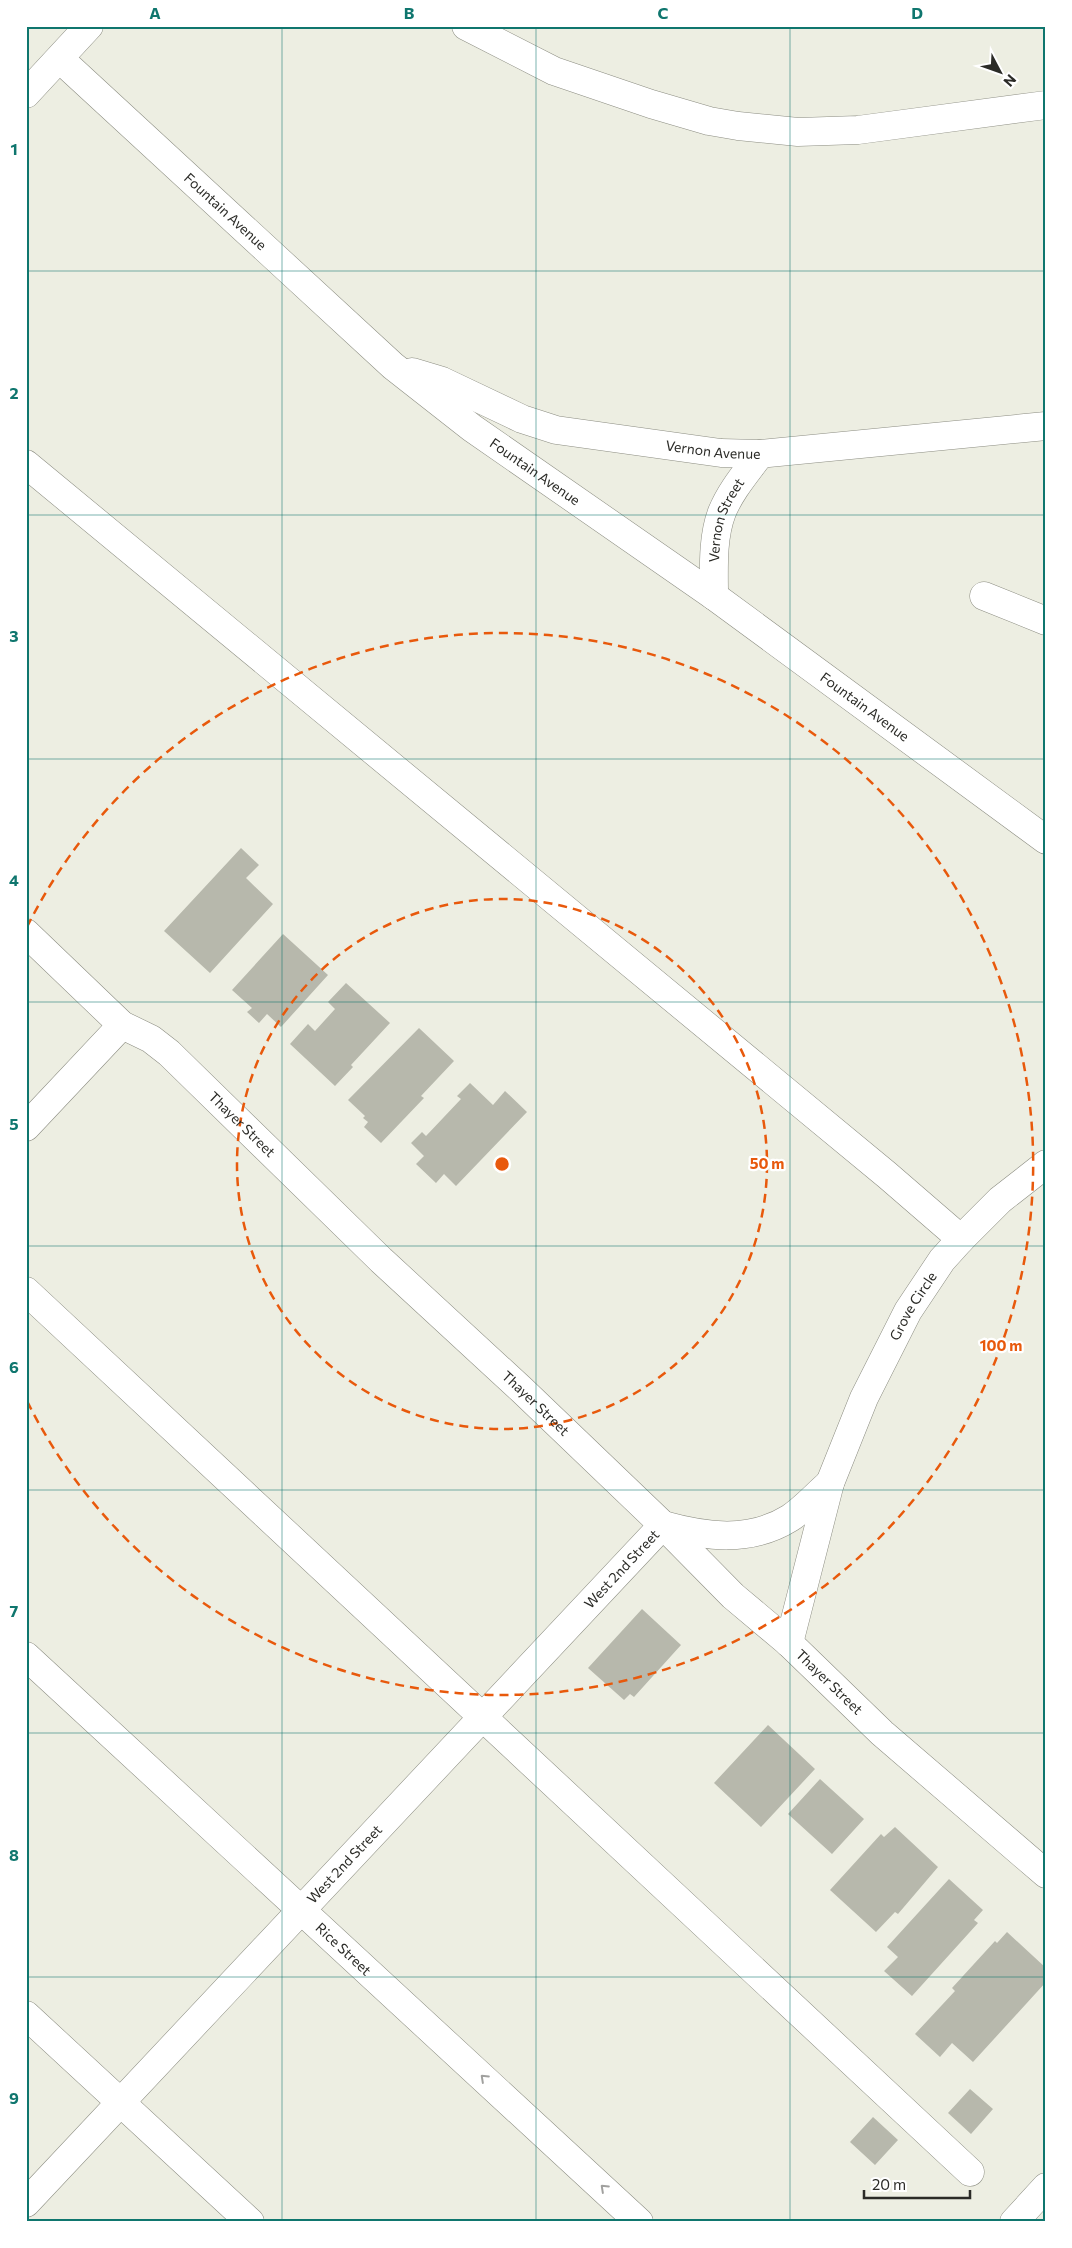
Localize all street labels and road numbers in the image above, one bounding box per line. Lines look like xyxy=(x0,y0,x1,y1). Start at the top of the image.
street label: Fountain Avenue xyxy=(181,169,271,253)
street label: Fountain Avenue xyxy=(487,434,584,509)
street label: Vernon Avenue xyxy=(664,436,761,462)
street label: Vernon Street xyxy=(705,474,747,562)
street label: Fountain Avenue xyxy=(817,668,913,745)
street label: Thayer Street xyxy=(205,1088,279,1160)
street label: Grove Circle xyxy=(886,1268,940,1343)
street label: Thayer Street xyxy=(499,1367,573,1439)
street label: West 2nd Street xyxy=(580,1526,663,1611)
street label: Thayer Street xyxy=(793,1645,867,1718)
street label: West 2nd Street xyxy=(303,1821,385,1907)
street label: Rice Street xyxy=(312,1919,375,1979)

